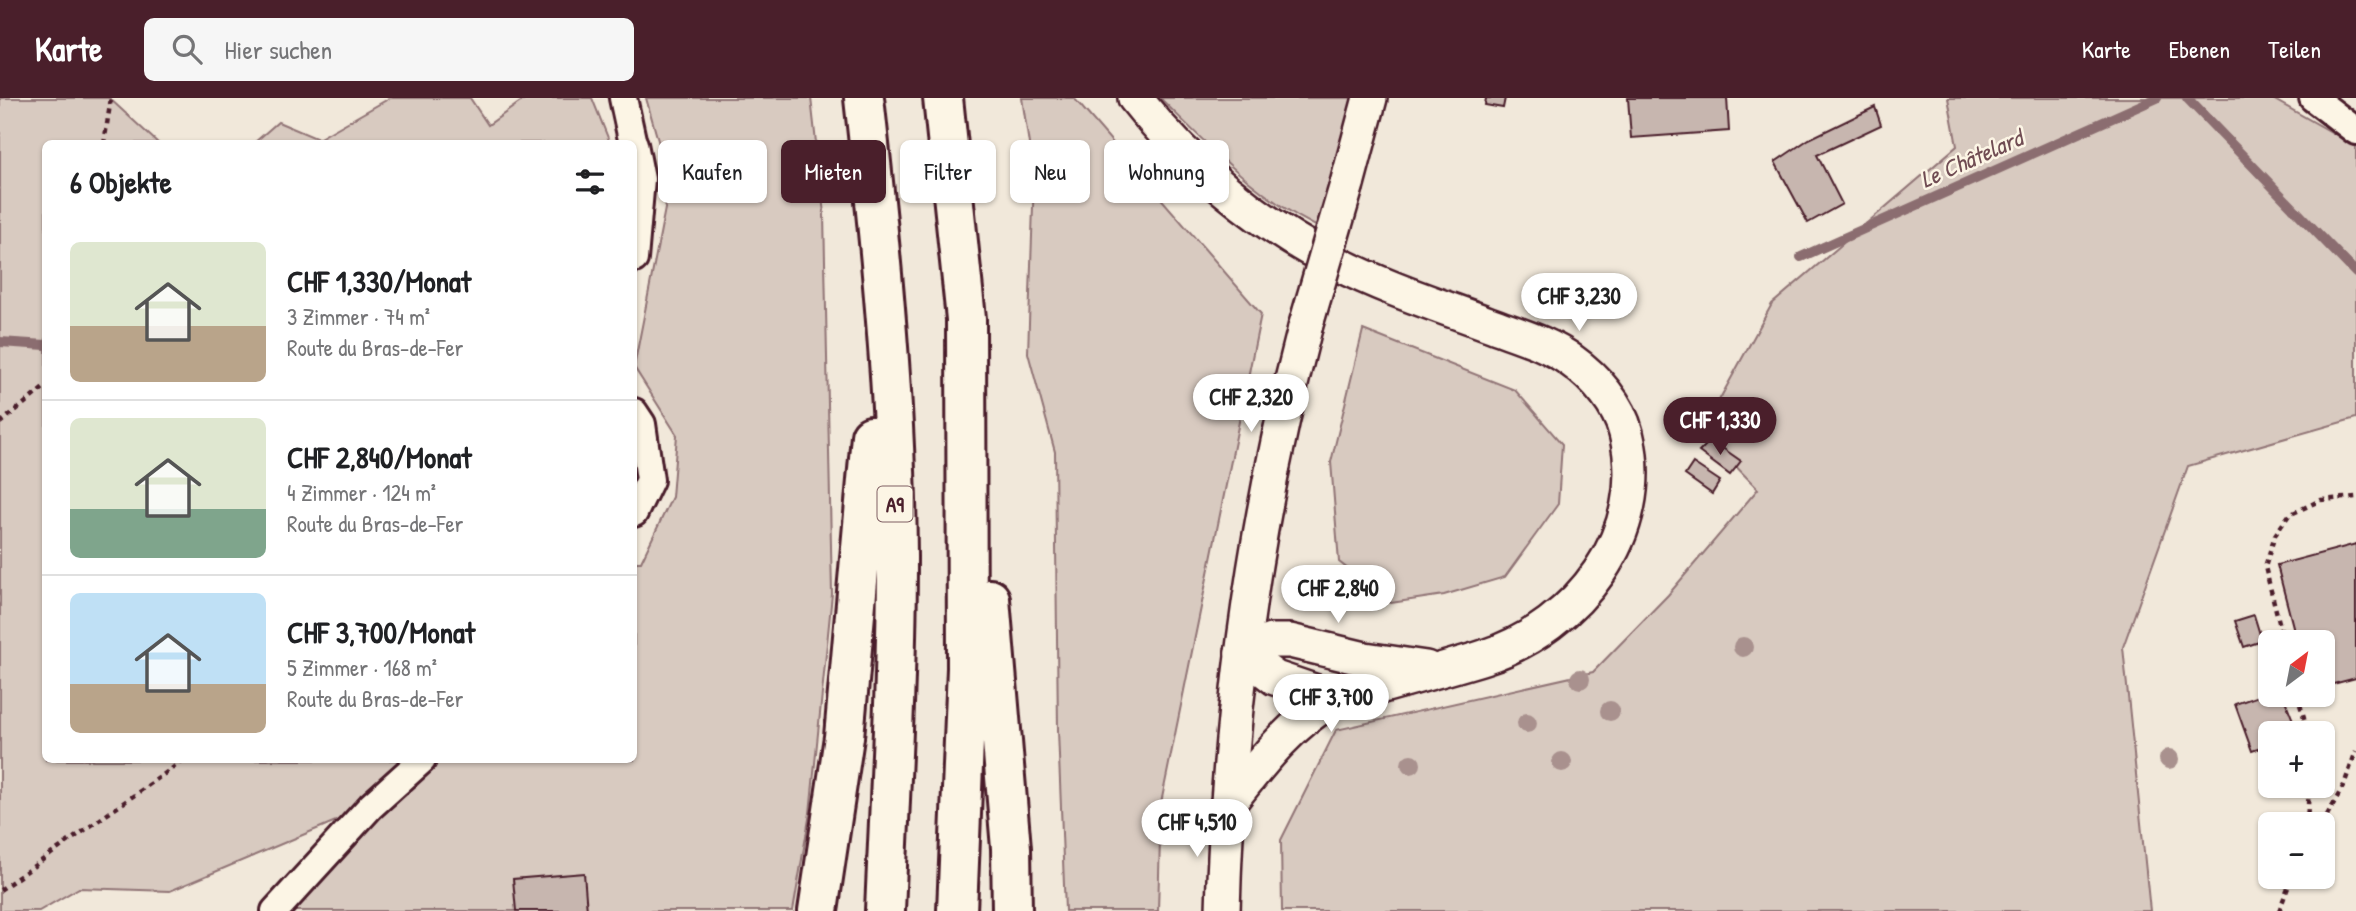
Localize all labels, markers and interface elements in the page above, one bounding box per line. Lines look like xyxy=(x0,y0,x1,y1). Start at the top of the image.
search box xyxy=(144,18,634,81)
text: Karte xyxy=(35,27,102,71)
icon: search xyxy=(168,30,206,68)
text: Hier suchen xyxy=(224,32,332,67)
text: Karte xyxy=(2082,33,2131,65)
text: Ebenen xyxy=(2169,33,2230,65)
text: Teilen xyxy=(2268,33,2321,65)
water label: Le Châtelard xyxy=(1915,120,2031,195)
chip: Kaufen xyxy=(658,140,767,203)
chip: Mieten xyxy=(781,140,886,203)
chip: Filter xyxy=(900,140,996,203)
chip: Neu xyxy=(1010,140,1090,203)
chip: Wohnung xyxy=(1104,140,1229,203)
text: 6 Objekte xyxy=(70,162,172,202)
icon: filters xyxy=(571,163,609,201)
text: CHF 1,330/Monat xyxy=(287,261,471,301)
icon: home xyxy=(126,270,210,354)
pin: CHF 3,230 xyxy=(1499,274,1659,333)
text: CHF 3,230 xyxy=(1537,280,1621,311)
text: 3 Zimmer · 74 m² xyxy=(287,301,430,332)
text: Route du Bras-de-Fer xyxy=(287,332,463,363)
pin: CHF 2,320 xyxy=(1171,374,1331,434)
text: CHF 2,320 xyxy=(1209,381,1293,412)
pin: CHF 1,330 xyxy=(1640,398,1800,457)
text: CHF 1,330 xyxy=(1679,404,1761,435)
text: CHF 2,840/Monat xyxy=(287,437,472,477)
icon: home xyxy=(126,446,210,530)
text: 4 Zimmer · 124 m² xyxy=(287,477,436,508)
road number: A9 xyxy=(878,486,912,522)
text: Route du Bras-de-Fer xyxy=(287,508,463,539)
pin: CHF 2,840 xyxy=(1258,566,1418,625)
text: CHF 2,840 xyxy=(1297,572,1379,603)
text: CHF 3,700/Monat xyxy=(287,612,475,652)
icon: home xyxy=(126,621,210,705)
north arrow xyxy=(2258,630,2334,707)
map controls xyxy=(2258,630,2335,889)
text: 5 Zimmer · 168 m² xyxy=(287,652,437,683)
pin: CHF 3,700 xyxy=(1251,674,1411,734)
text: CHF 3,700 xyxy=(1289,681,1373,712)
text: Route du Bras-de-Fer xyxy=(287,683,463,714)
button: + xyxy=(2258,721,2335,798)
pin: CHF 4,510 xyxy=(1117,800,1277,859)
text: CHF 4,510 xyxy=(1158,806,1236,837)
button: − xyxy=(2258,812,2335,889)

